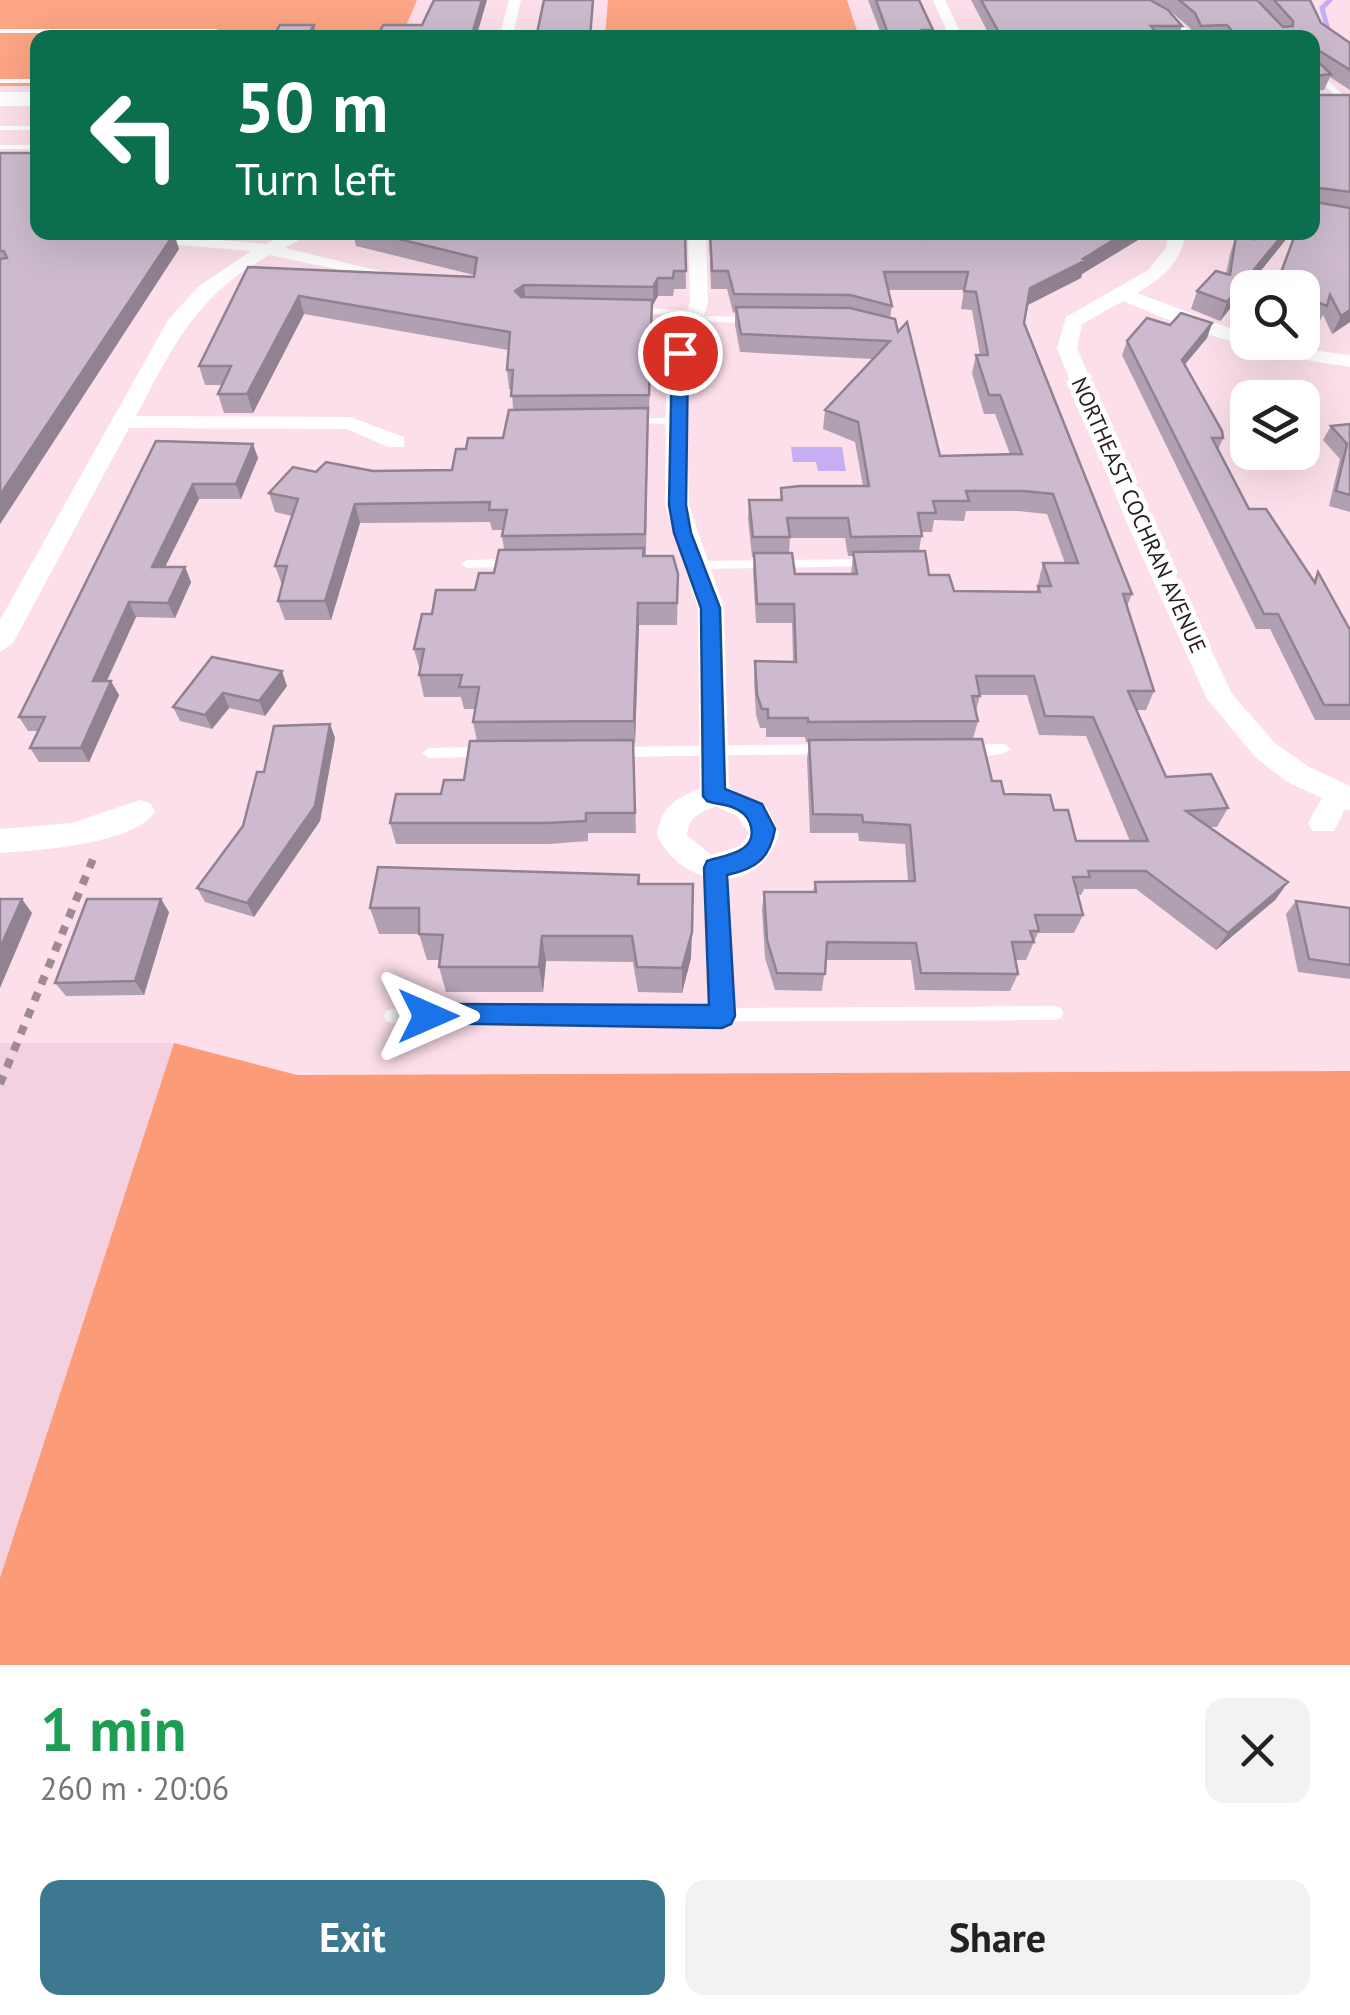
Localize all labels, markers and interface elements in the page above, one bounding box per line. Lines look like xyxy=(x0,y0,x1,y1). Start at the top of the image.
text: 50 m xyxy=(235,61,388,151)
icon: left xyxy=(70,70,200,200)
text: Turn left xyxy=(235,149,396,207)
map controls xyxy=(1230,270,1320,470)
button: search xyxy=(1230,270,1320,360)
pin xyxy=(638,311,723,396)
icon: arrive xyxy=(653,326,708,381)
street label: NORTHEAST COCHRAN AVENUE xyxy=(1065,373,1213,657)
button: layers xyxy=(1230,380,1320,470)
position arrow xyxy=(376,964,480,1068)
text: 1 min xyxy=(40,1690,186,1768)
button: close xyxy=(1205,1698,1310,1803)
text: 260 m · 20:06 xyxy=(40,1767,229,1809)
button: Exit xyxy=(40,1880,665,1995)
button: Share xyxy=(685,1880,1310,1995)

